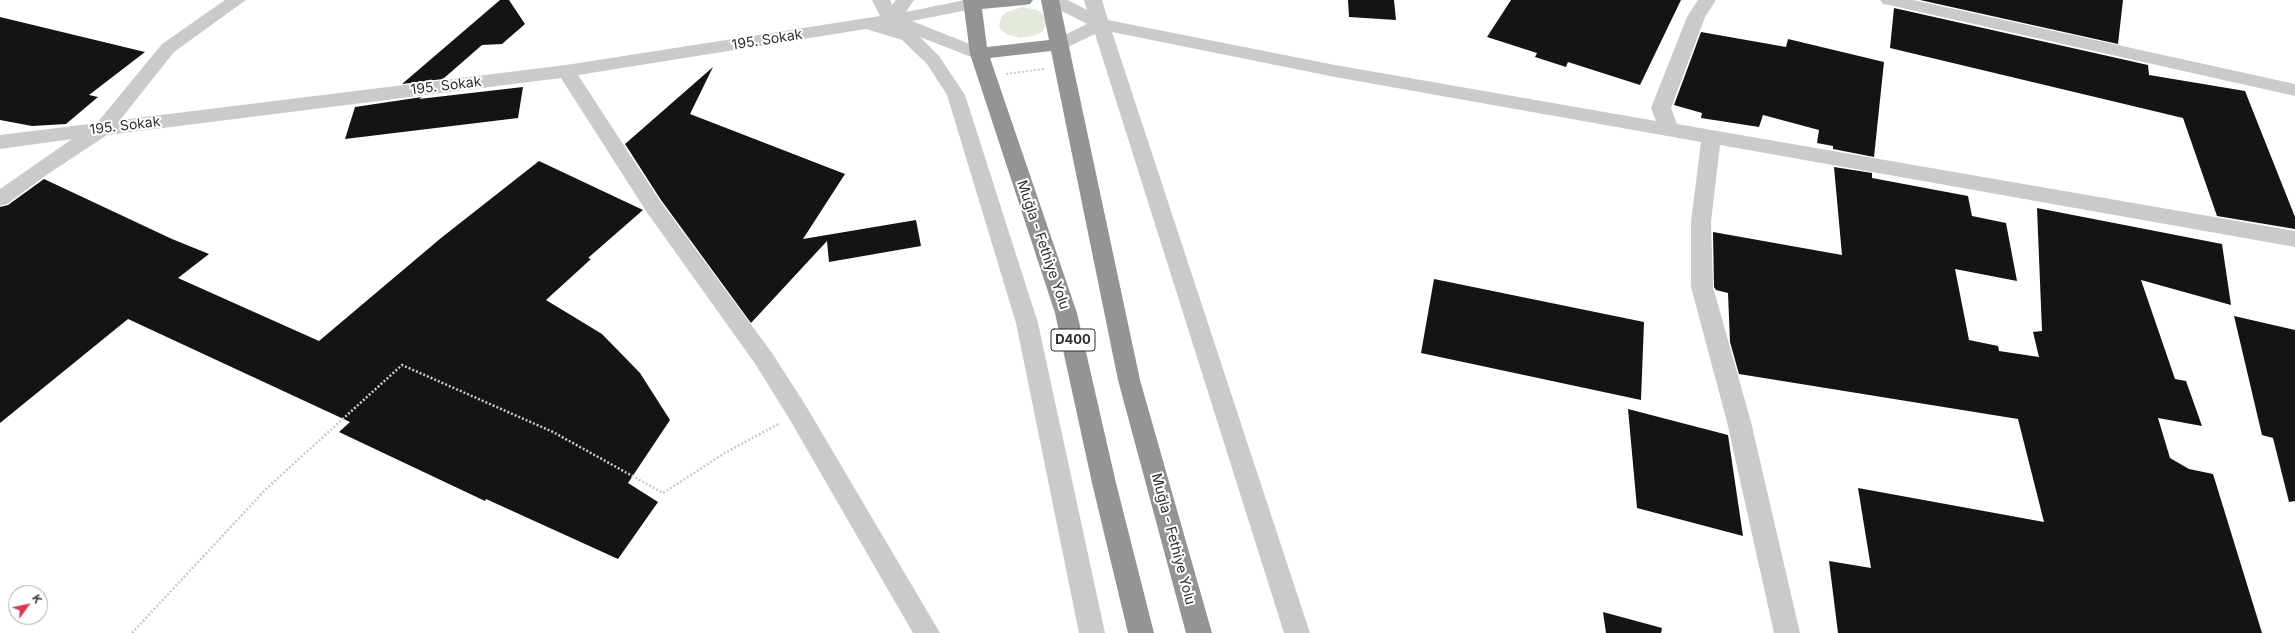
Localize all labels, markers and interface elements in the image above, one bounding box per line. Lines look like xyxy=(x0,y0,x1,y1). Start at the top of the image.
street label: 195. Sokak xyxy=(731,26,803,54)
street label: 195. Sokak xyxy=(410,73,482,99)
street label: 195. Sokak xyxy=(89,113,161,139)
street label: Muğla - Fethiye Yolu xyxy=(1013,178,1073,312)
road number: D400 xyxy=(1051,329,1095,351)
street label: Muğla - Fethiye Yolu xyxy=(1147,471,1199,607)
north arrow xyxy=(8,585,48,625)
text: K xyxy=(29,592,45,606)

